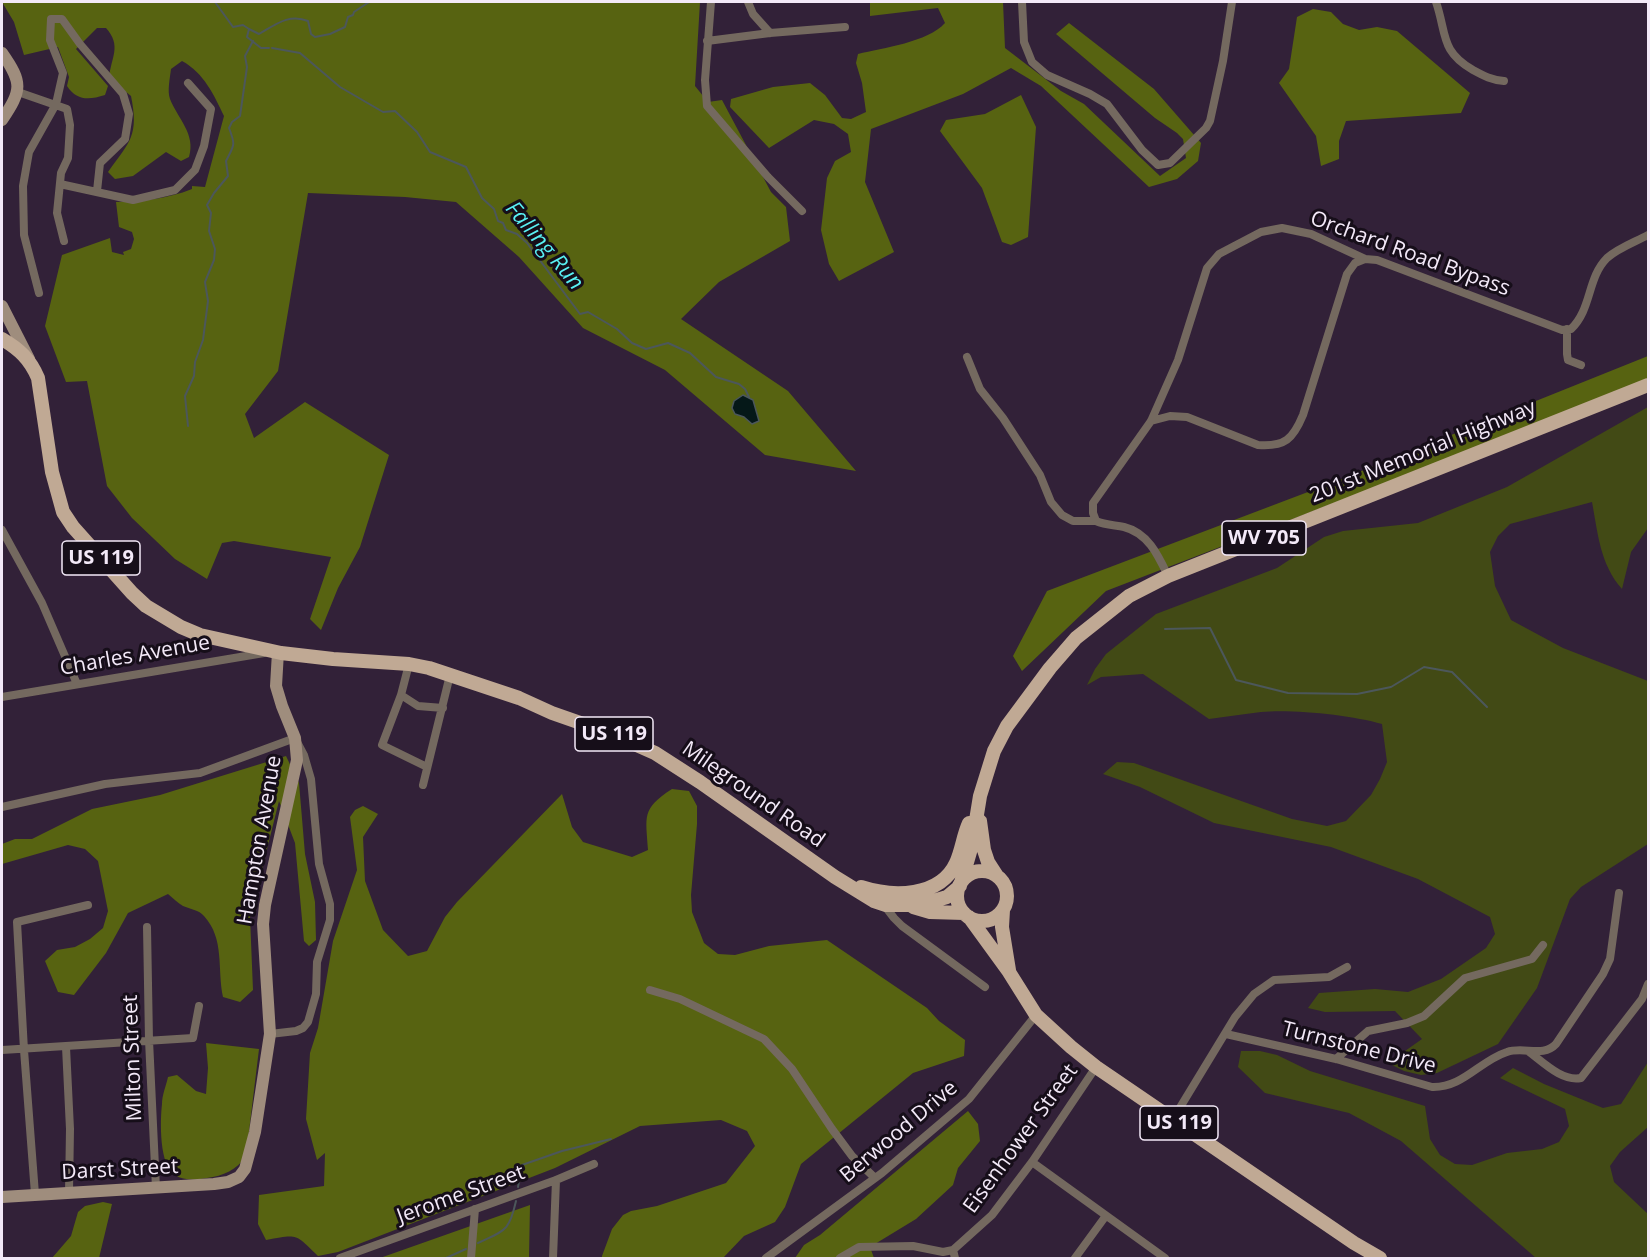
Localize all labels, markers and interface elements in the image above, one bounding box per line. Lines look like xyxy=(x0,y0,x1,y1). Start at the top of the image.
water label: Falling Run xyxy=(499,196,589,296)
street label: Orchard Road Bypass xyxy=(1307,206,1513,302)
street label: 201st Memorial Highway xyxy=(1306,395,1540,509)
road number: WV 705 xyxy=(1222,521,1306,555)
road number: US 119 xyxy=(62,541,140,575)
street label: Charles Avenue xyxy=(58,630,212,682)
road number: US 119 xyxy=(575,717,653,751)
street label: Mileground Road xyxy=(677,736,829,854)
street label: Hampton Avenue xyxy=(233,754,287,926)
street label: Milton Street xyxy=(118,994,148,1122)
street label: Turnstone Drive xyxy=(1280,1017,1438,1079)
street label: Eisenhower Street xyxy=(959,1060,1083,1218)
street label: Berwood Drive xyxy=(835,1076,963,1188)
road number: US 119 xyxy=(1140,1106,1218,1140)
street label: Darst Street xyxy=(61,1154,179,1186)
street label: Jerome Street xyxy=(394,1160,528,1230)

